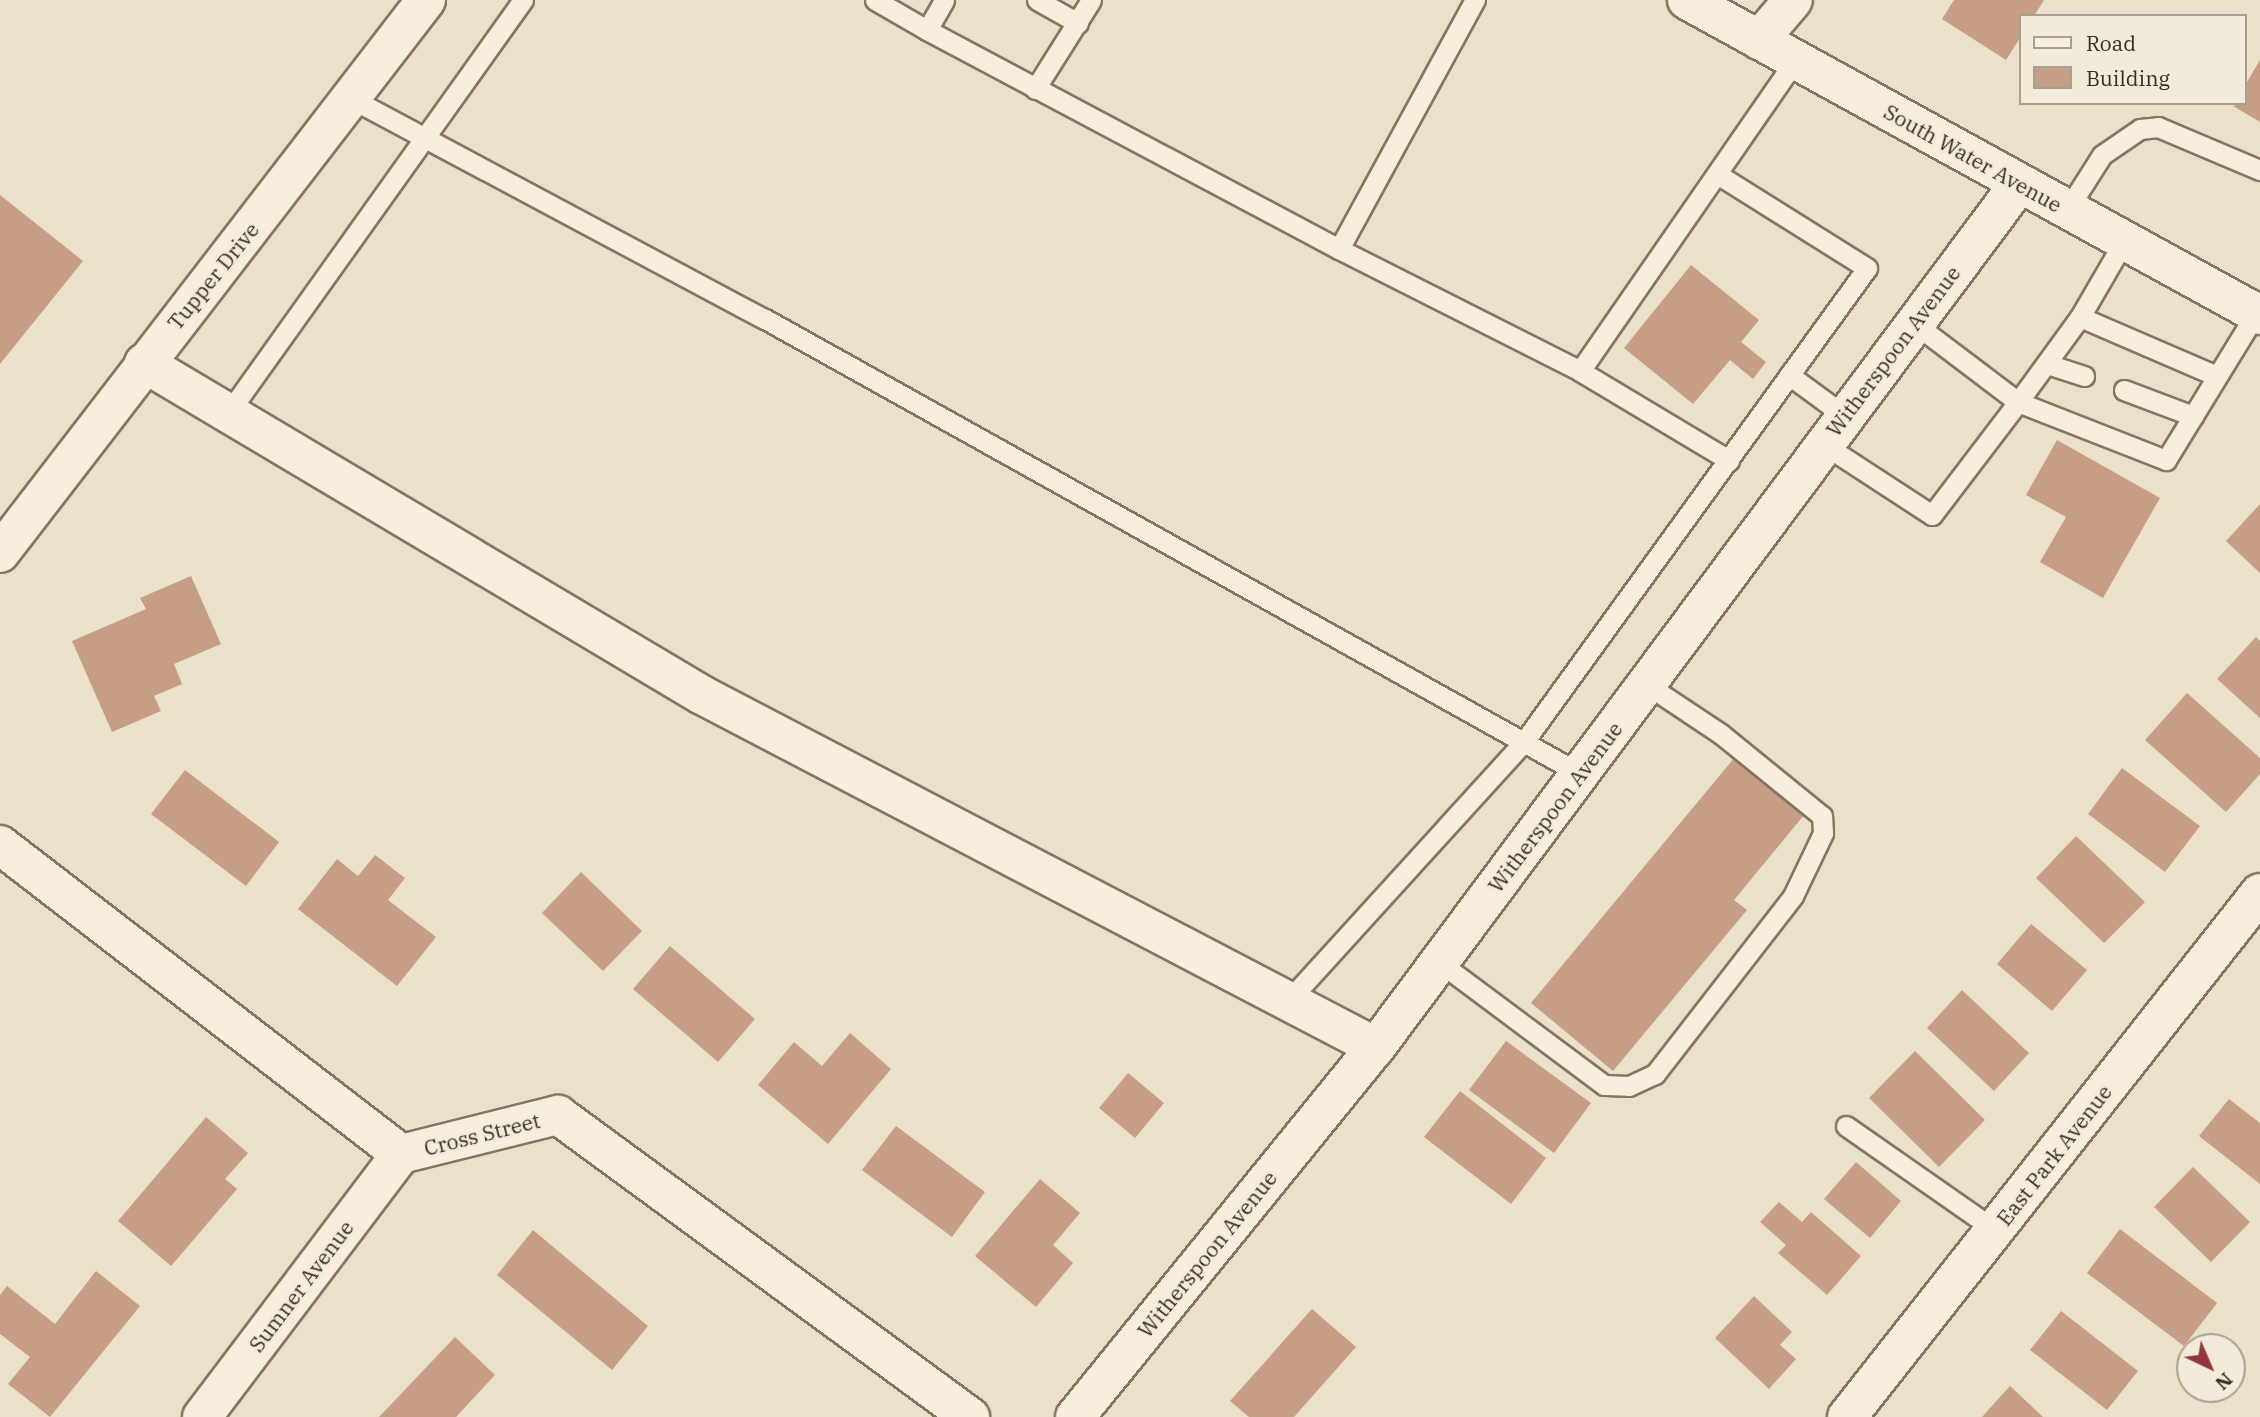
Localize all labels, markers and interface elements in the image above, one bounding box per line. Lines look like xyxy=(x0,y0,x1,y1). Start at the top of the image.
legend xyxy=(2018,14,2246,105)
text: Road xyxy=(2086,29,2136,57)
text: Building xyxy=(2086,64,2170,92)
street label: South Water Avenue xyxy=(1880,99,2066,217)
street label: Tupper Drive xyxy=(162,217,264,335)
street label: Witherspoon Avenue xyxy=(1821,261,1965,441)
street label: Witherspoon Avenue xyxy=(1483,717,1627,897)
street label: East Park Avenue xyxy=(1991,1080,2117,1230)
street label: Cross Street xyxy=(421,1107,543,1161)
street label: Witherspoon Avenue xyxy=(1132,1166,1282,1342)
street label: Sumner Avenue xyxy=(243,1215,359,1357)
north arrow xyxy=(2176,1333,2246,1403)
text: N xyxy=(2210,1368,2238,1396)

